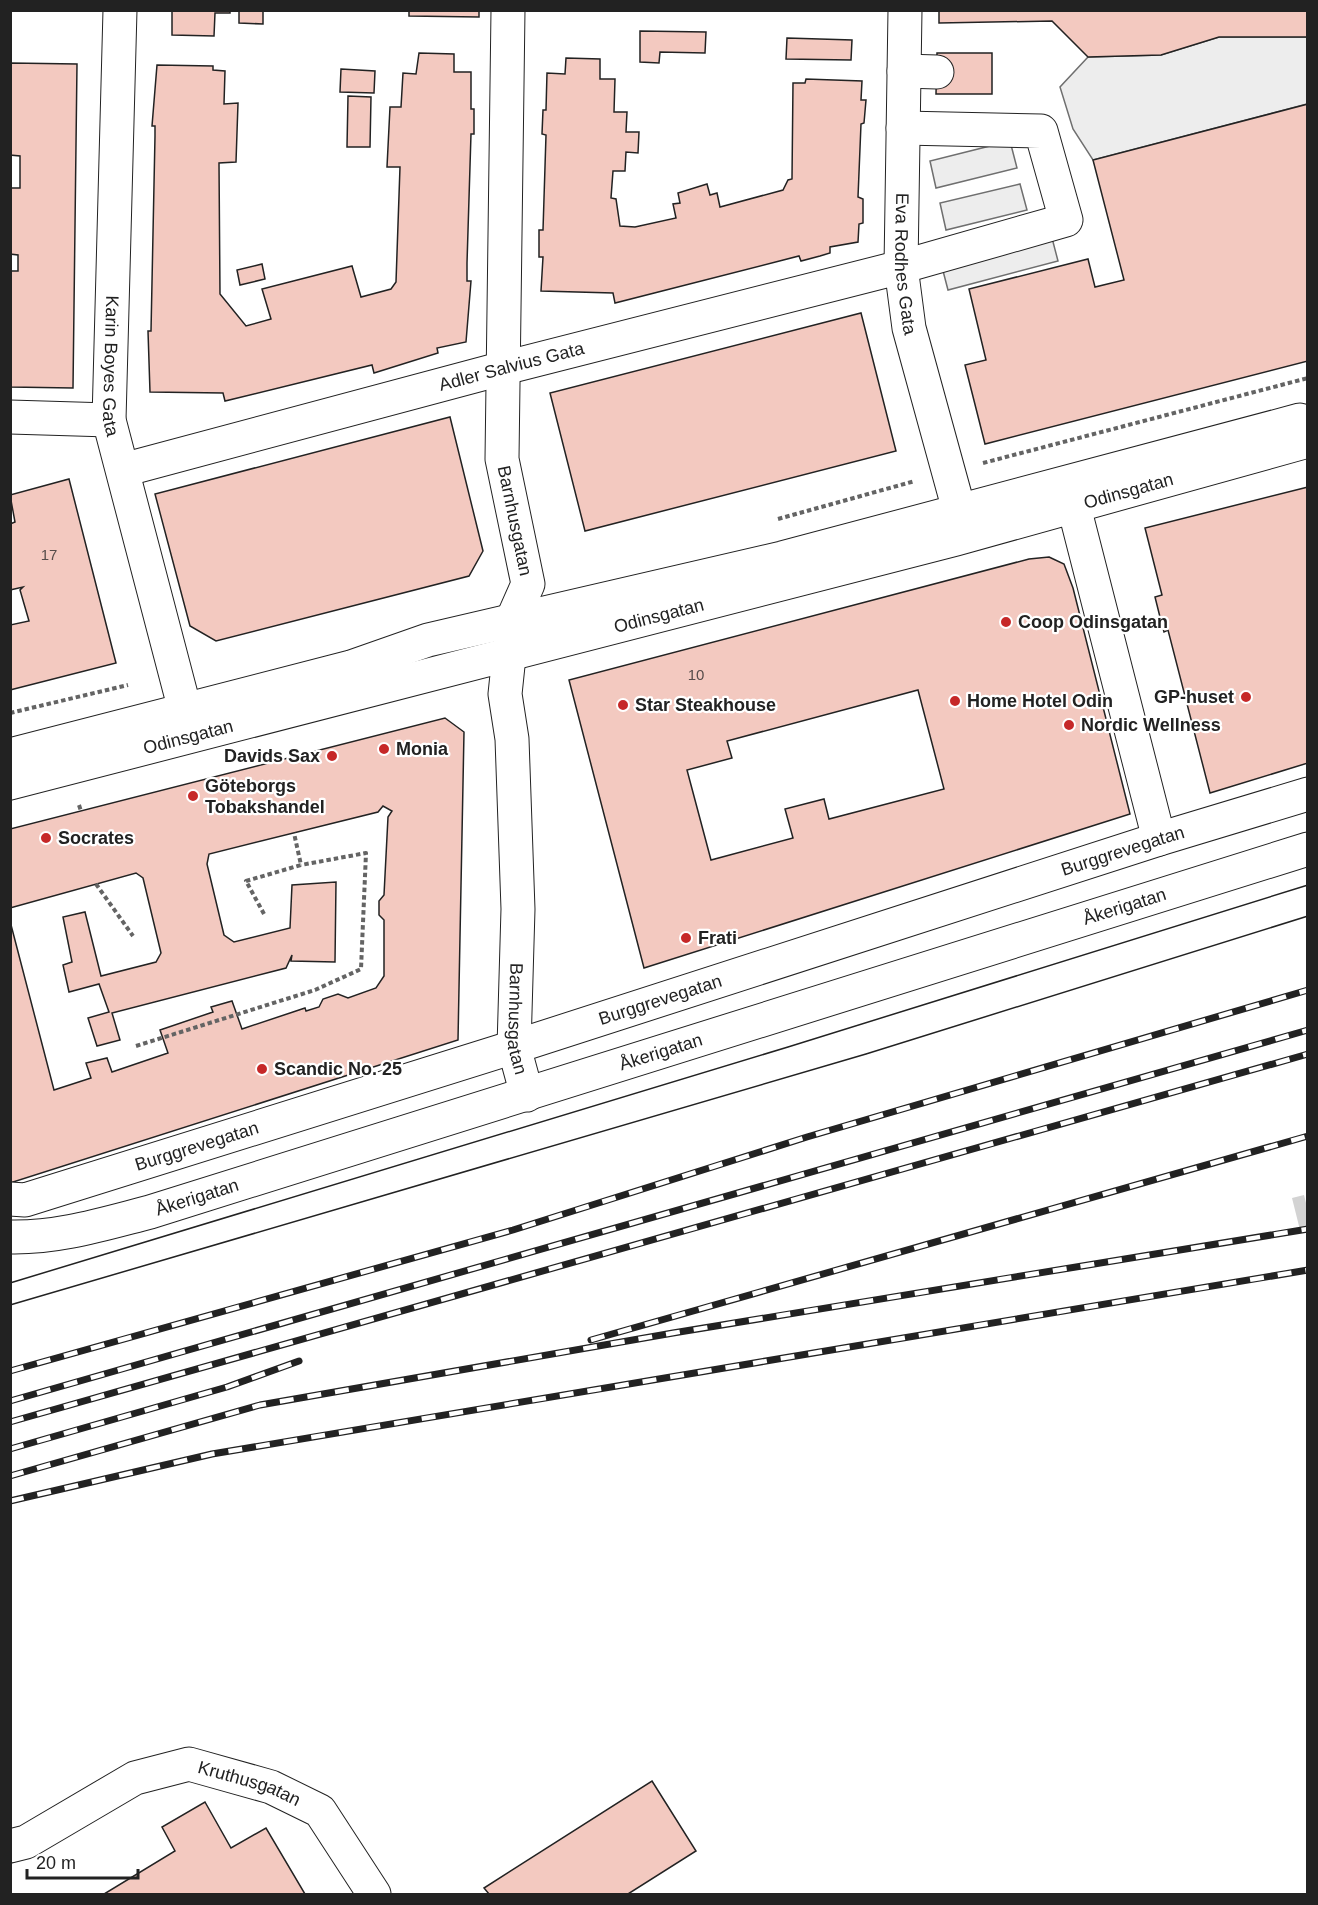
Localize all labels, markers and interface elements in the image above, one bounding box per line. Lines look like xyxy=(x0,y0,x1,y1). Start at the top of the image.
street label: Eva Rodhes Gata xyxy=(891,193,921,338)
street label: Karin Boyes Gata xyxy=(99,295,123,439)
street label: Adler Salvius Gata xyxy=(437,338,587,395)
street label: Barnhusgatan xyxy=(494,464,536,578)
street label: Odinsgatan xyxy=(1081,469,1176,513)
house number: 17 xyxy=(41,546,57,563)
street label: Odinsgatan xyxy=(612,594,706,637)
place label: Coop Odinsgatan xyxy=(1018,612,1168,632)
marker: Coop Odinsgatan xyxy=(999,615,1013,629)
house number: 10 xyxy=(688,666,704,683)
place label: GP-huset xyxy=(1154,687,1234,707)
marker: GP-huset xyxy=(1239,690,1253,704)
place label: Home Hotel Odin xyxy=(967,691,1113,711)
marker: Home Hotel Odin xyxy=(948,694,962,708)
place label: Star Steakhouse xyxy=(635,695,776,715)
marker: Star Steakhouse xyxy=(616,698,630,712)
place label: Nordic Wellness xyxy=(1081,715,1221,735)
street label: Odinsgatan xyxy=(141,716,235,758)
marker: Nordic Wellness xyxy=(1062,718,1076,732)
place label: Monia xyxy=(396,739,449,759)
marker: Monia xyxy=(377,742,391,756)
place label: Davids Sax xyxy=(224,746,320,766)
marker: Davids Sax xyxy=(325,749,339,763)
place label: Göteborgs Tobakshandel xyxy=(205,776,325,817)
marker: Göteborgs Tobakshandel xyxy=(186,789,200,803)
street label: Burggrevegatan xyxy=(1059,822,1187,880)
place label: Socrates xyxy=(58,828,134,848)
marker: Socrates xyxy=(39,831,53,845)
street label: Åkerigatan xyxy=(1080,884,1169,929)
place label: Frati xyxy=(698,928,737,948)
marker: Frati xyxy=(679,931,693,945)
street label: Barnhusgatan xyxy=(504,963,531,1077)
street label: Burggrevegatan xyxy=(596,971,724,1029)
street label: Åkerigatan xyxy=(617,1029,705,1074)
place label: Scandic No. 25 xyxy=(274,1059,402,1079)
marker: Scandic No. 25 xyxy=(255,1062,269,1076)
street label: Burggrevegatan xyxy=(133,1118,261,1175)
street label: Åkerigatan xyxy=(153,1175,241,1220)
street label: Kruthusgatan xyxy=(196,1757,304,1810)
scale bar xyxy=(27,1842,138,1880)
text: 20 m xyxy=(36,1853,76,1873)

